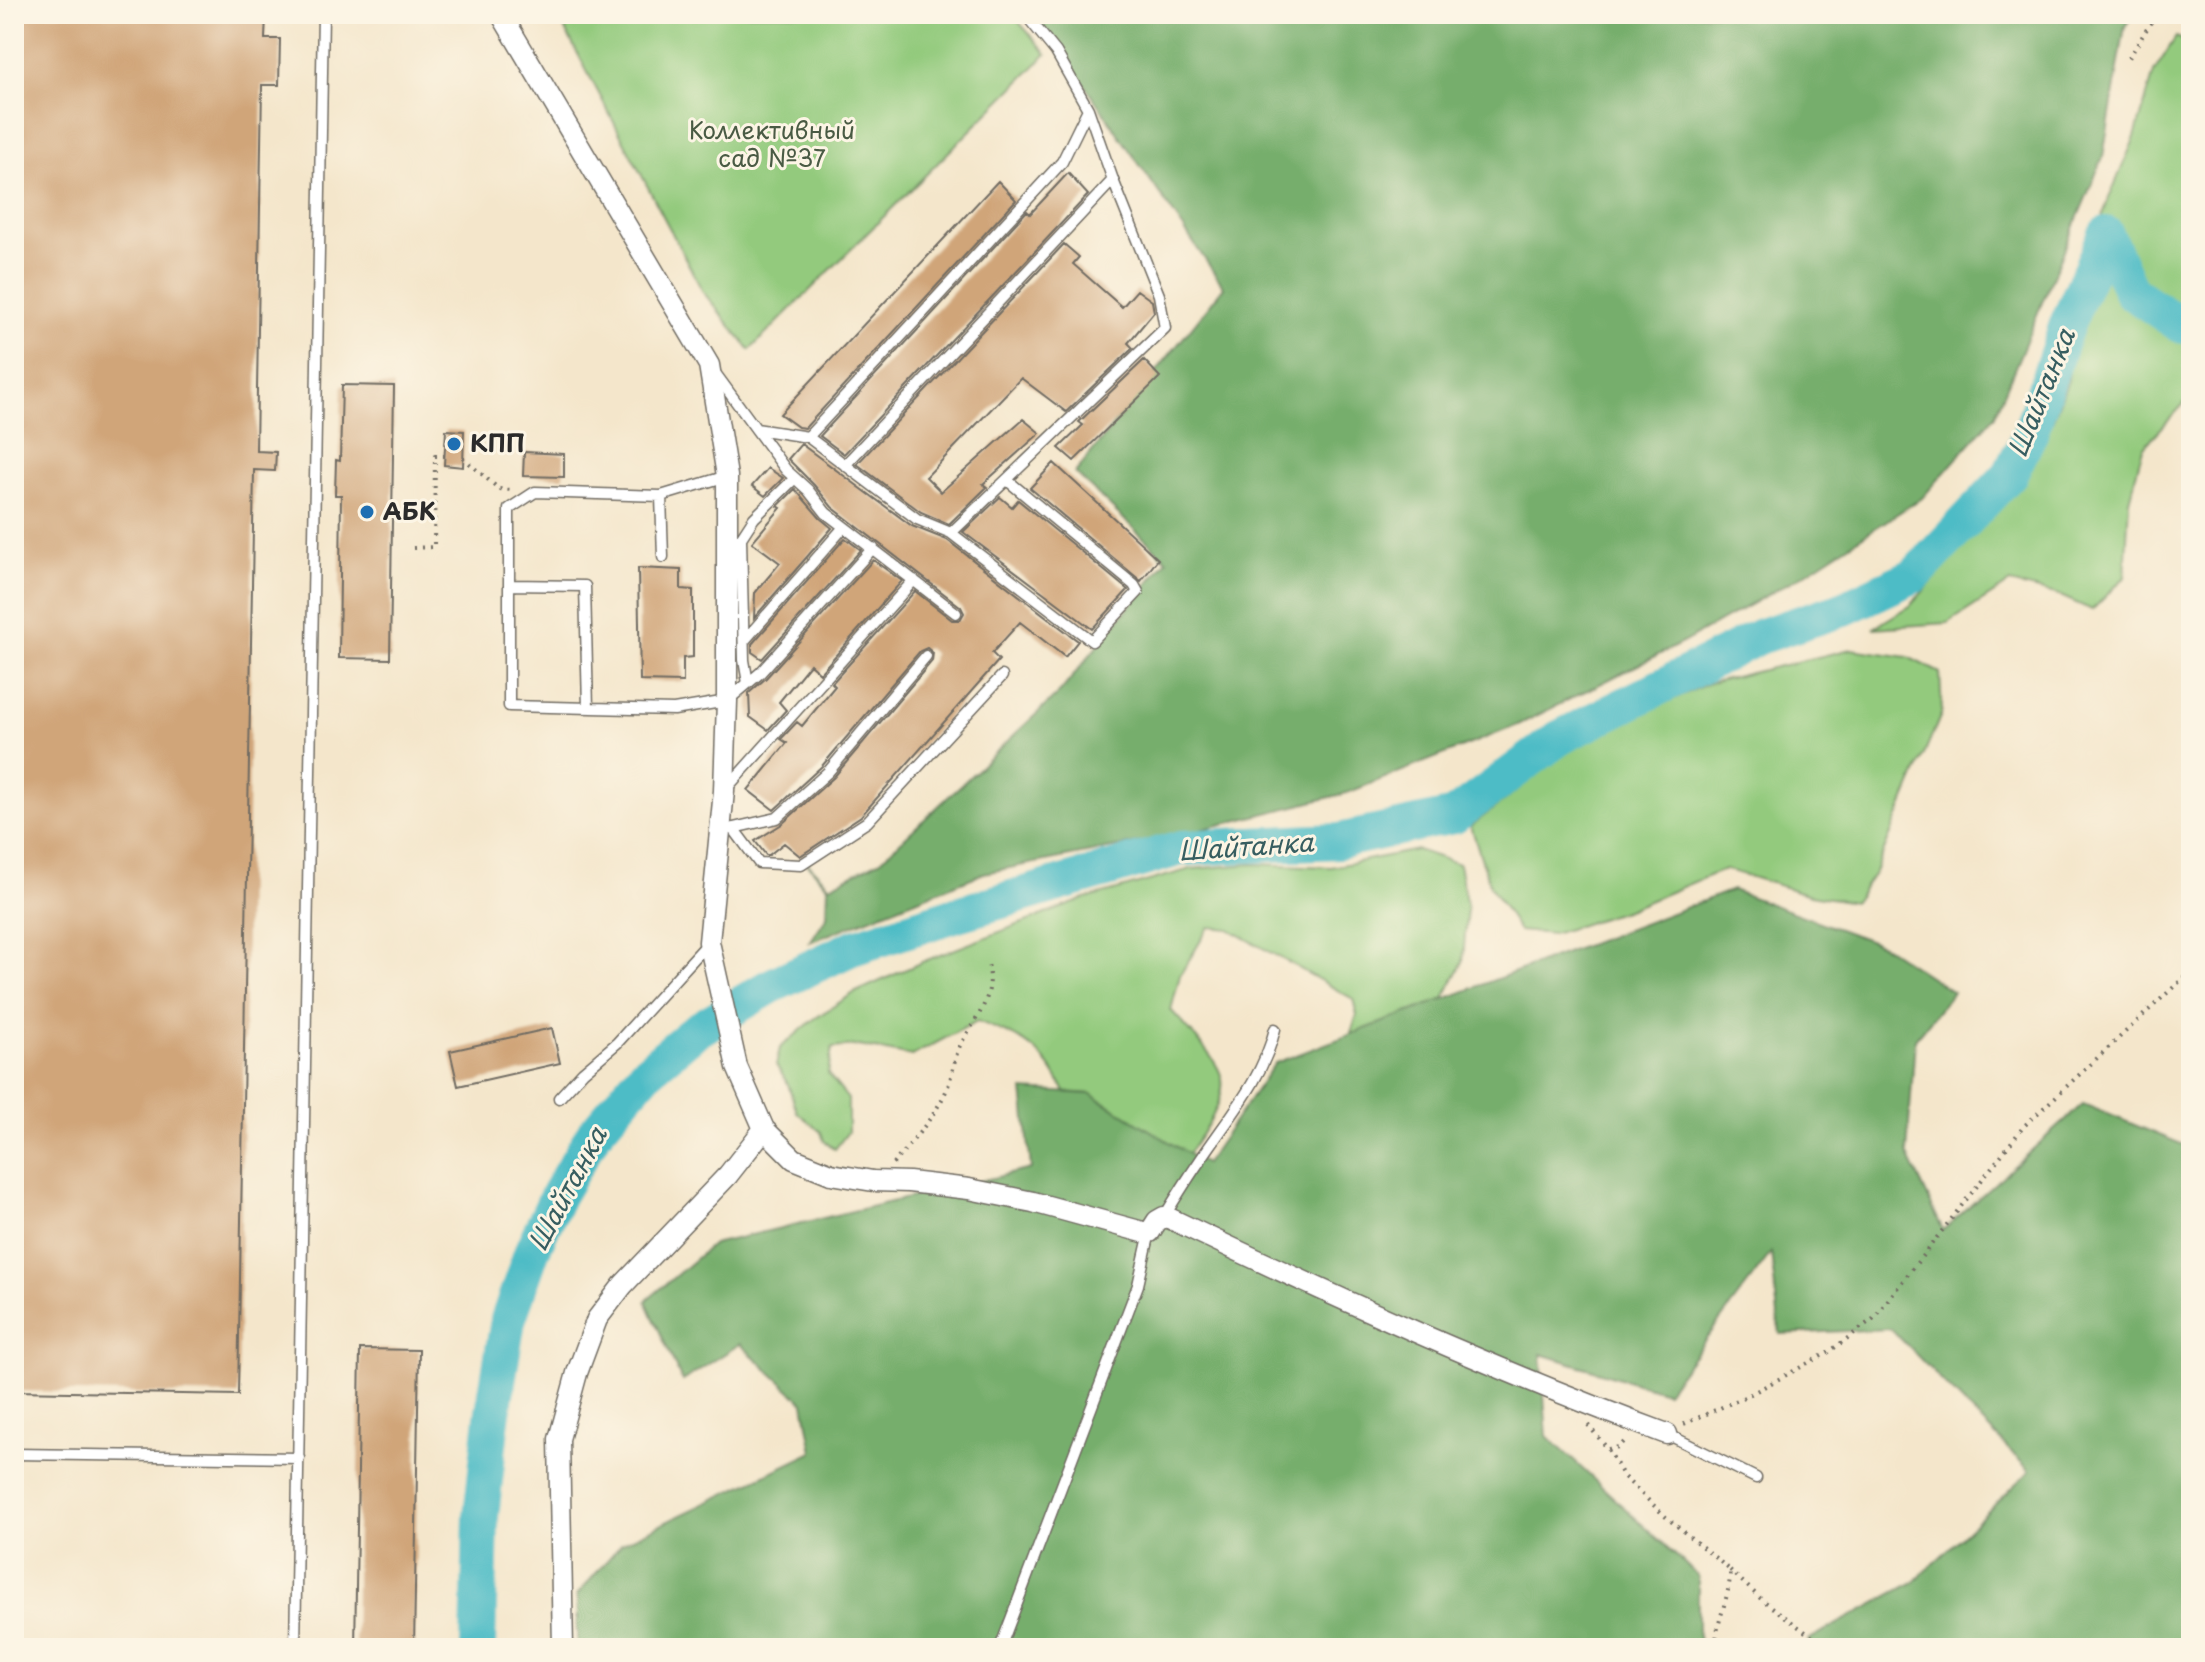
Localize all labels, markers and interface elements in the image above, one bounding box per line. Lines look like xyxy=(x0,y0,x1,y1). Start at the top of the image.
park label: Коллективный сад №37 xyxy=(689,111,855,175)
water label: Шайтанка xyxy=(1997,322,2084,462)
place label: КПП xyxy=(470,424,525,460)
marker: КПП xyxy=(445,435,463,453)
place label: АБК xyxy=(383,492,435,528)
marker: АБК xyxy=(358,503,376,521)
water label: Шайтанка xyxy=(1177,821,1316,870)
water label: Шайтанка xyxy=(518,1119,616,1257)

